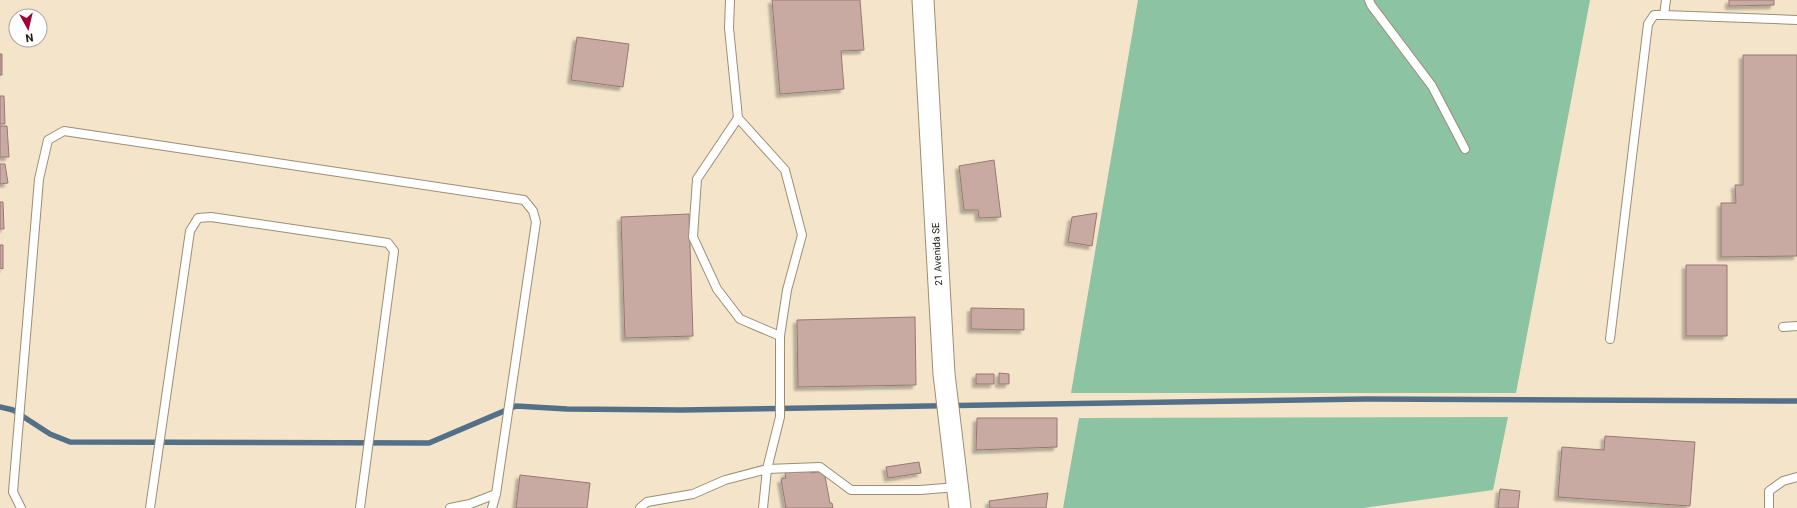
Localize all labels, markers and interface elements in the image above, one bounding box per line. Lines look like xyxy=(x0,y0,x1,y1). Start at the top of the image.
north arrow xyxy=(8,8,48,48)
text: N xyxy=(24,30,34,44)
street label: 21 Avenida SE xyxy=(930,222,944,286)

